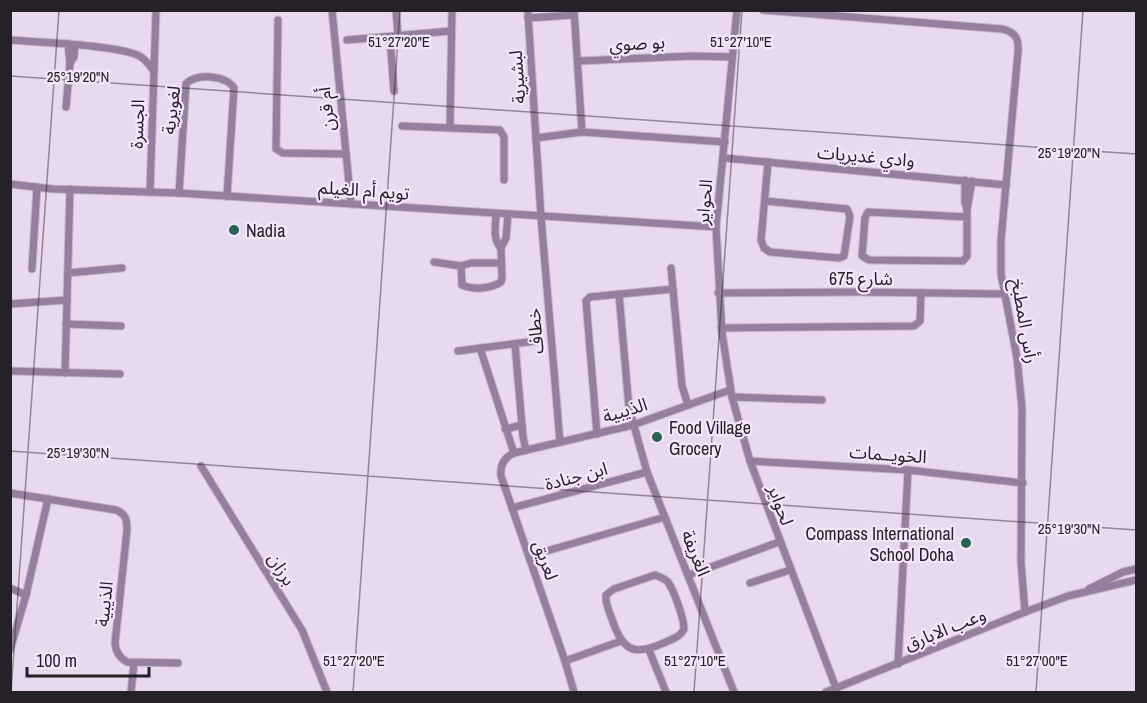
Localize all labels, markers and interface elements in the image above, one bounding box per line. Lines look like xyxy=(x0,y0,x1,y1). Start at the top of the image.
street label: بو صوي xyxy=(608,29,666,58)
text: 51°27'20"E xyxy=(368,31,430,52)
text: 51°27'10"E xyxy=(710,31,772,52)
street label: لبشيرية xyxy=(503,49,531,105)
text: 25°19'20"N xyxy=(47,66,109,87)
street label: لغويرية xyxy=(156,84,186,136)
street label: أم قرن xyxy=(311,85,343,132)
street label: الجسرة xyxy=(124,99,150,149)
street label: وادي غديريات xyxy=(816,139,916,174)
text: 25°19'20"N xyxy=(1038,142,1100,163)
street label: تويم أم الغيلم xyxy=(318,174,410,208)
street label: الحواير xyxy=(689,178,718,227)
place label: Nadia xyxy=(246,218,285,243)
marker: Nadia xyxy=(227,223,241,237)
street label: شارع 675 xyxy=(829,266,893,293)
street label: رأس المطبخ xyxy=(1004,276,1045,366)
street label: خطاف xyxy=(521,307,549,355)
street label: الذيبية xyxy=(600,391,650,429)
place label: Food Village Grocery xyxy=(669,415,751,461)
marker: Food Village Grocery xyxy=(650,430,664,444)
street label: الخويــمات xyxy=(848,439,928,469)
text: 25°19'30"N xyxy=(47,442,109,463)
street label: ابن جنادة xyxy=(542,456,610,496)
street label: لحواير xyxy=(762,480,800,529)
text: 25°19'30"N xyxy=(1038,518,1100,539)
place label: Compass International School Doha xyxy=(806,521,954,567)
street label: الغريفة xyxy=(675,526,717,580)
marker: Compass International School Doha xyxy=(959,536,973,550)
street label: لعريق xyxy=(528,537,564,583)
street label: برزان xyxy=(262,548,302,590)
street label: الذيبية xyxy=(89,580,119,628)
street label: وعب الابارق xyxy=(901,601,989,657)
scale bar xyxy=(27,640,148,678)
text: 100 m xyxy=(36,648,77,673)
text: 51°27'20"E xyxy=(323,650,385,671)
text: 51°27'10"E xyxy=(664,650,726,671)
text: 51°27'00"E xyxy=(1006,650,1068,671)

